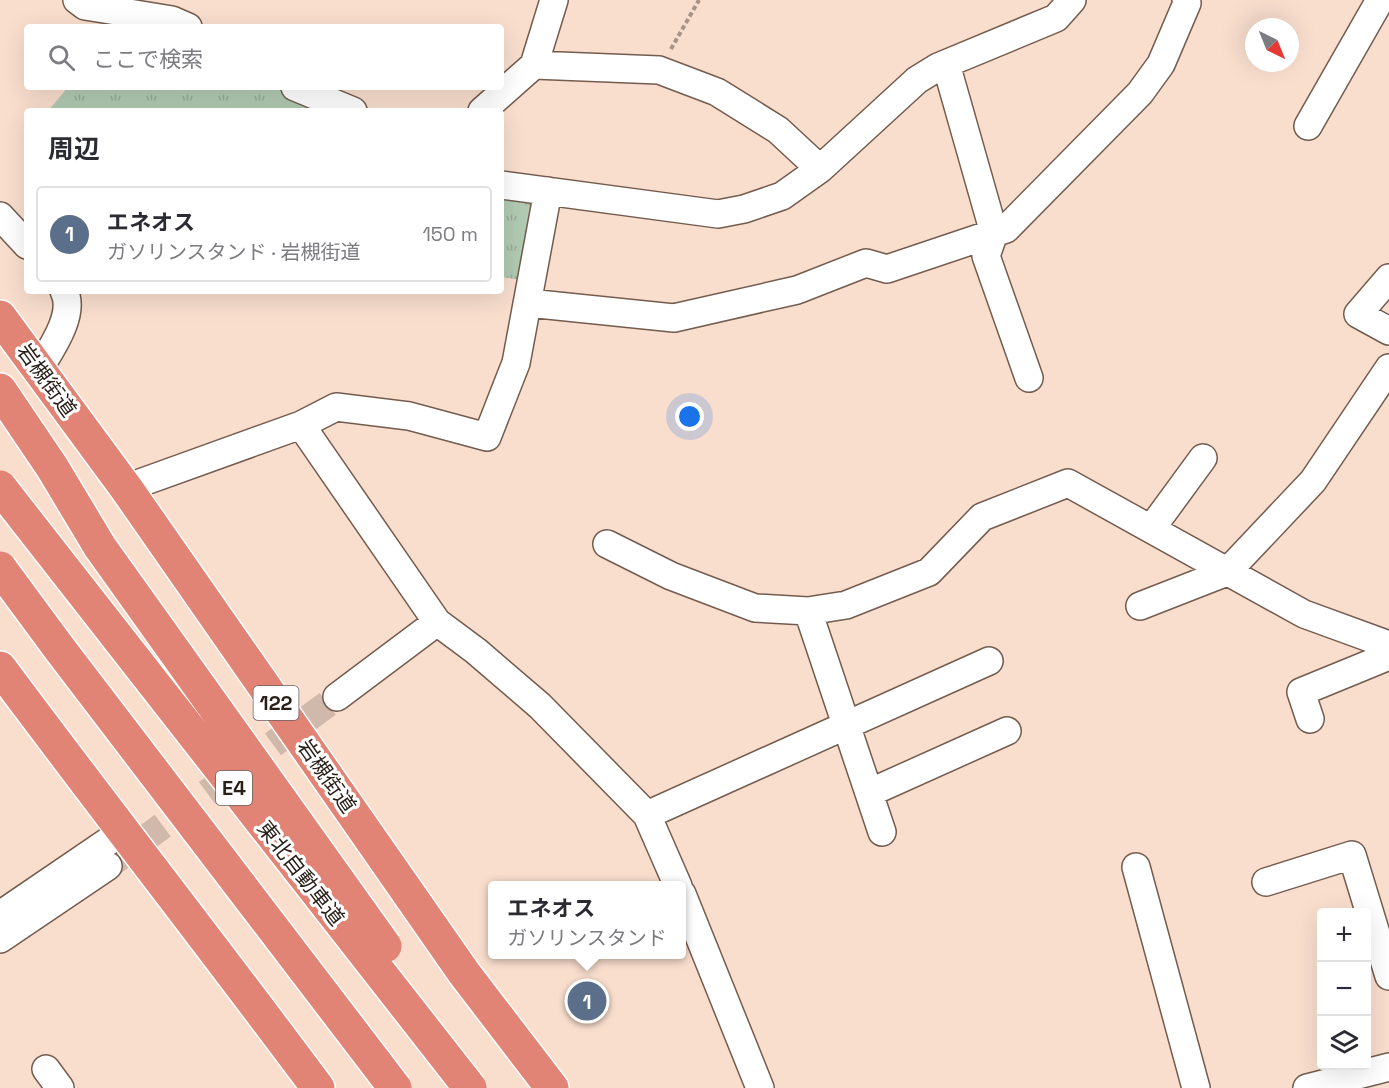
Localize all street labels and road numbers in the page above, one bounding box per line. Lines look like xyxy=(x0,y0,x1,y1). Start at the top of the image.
street label: 岩槻街道 xyxy=(11,338,83,422)
road number: 122 xyxy=(254,686,298,720)
street label: 岩槻街道 xyxy=(292,734,362,818)
road number: E4 xyxy=(216,771,252,805)
street label: 東北自動車道 xyxy=(252,815,350,931)

